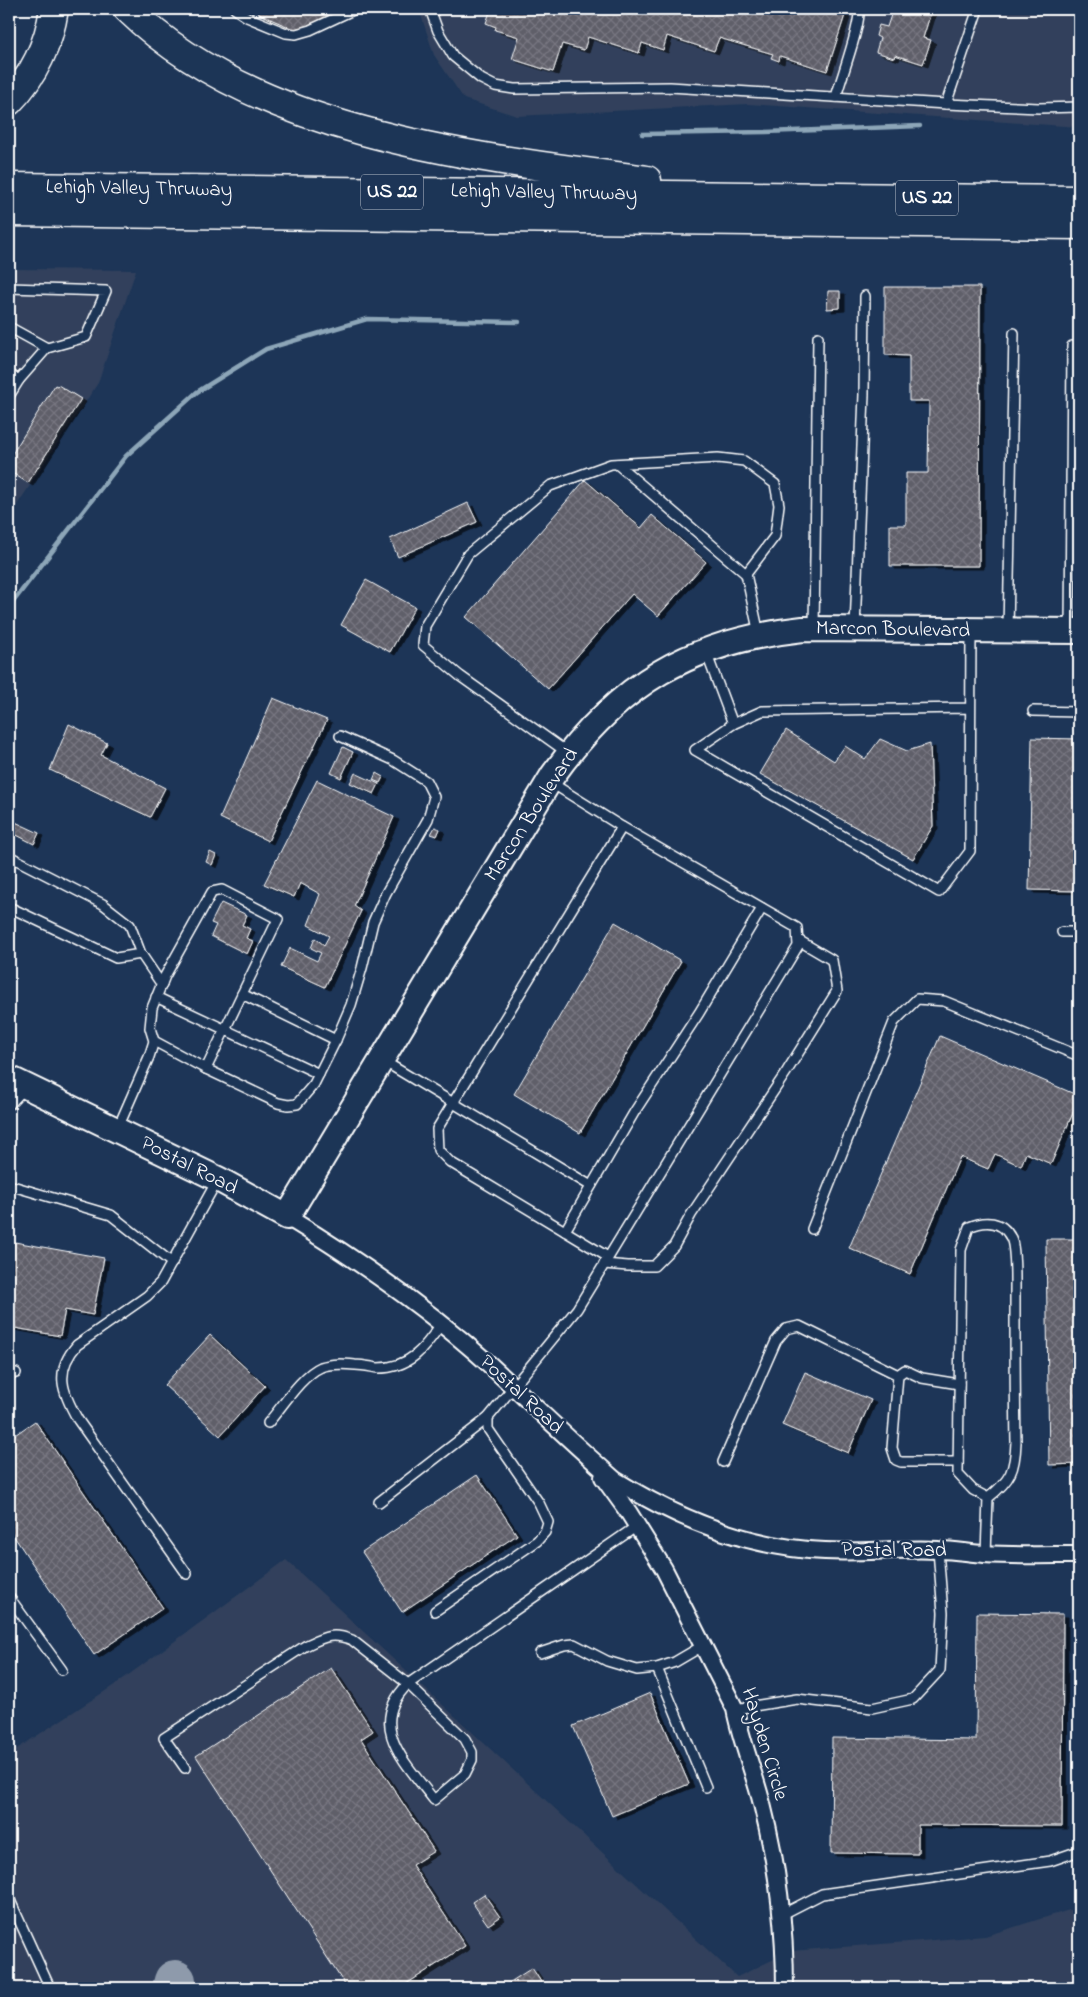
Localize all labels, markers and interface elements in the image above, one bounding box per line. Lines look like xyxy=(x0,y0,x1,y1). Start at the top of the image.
street label: Lehigh Valley Thruway xyxy=(45,172,233,208)
road number: US 22 xyxy=(361,174,423,210)
street label: Lehigh Valley Thruway xyxy=(450,176,638,212)
road number: US 22 xyxy=(896,180,958,216)
street label: Marcon Boulevard xyxy=(816,614,971,646)
street label: Marcon Boulevard xyxy=(477,742,587,888)
street label: Postal Road xyxy=(135,1129,243,1203)
street label: Postal Road xyxy=(472,1348,570,1442)
street label: Postal Road xyxy=(841,1536,947,1566)
street label: Hayden Circle xyxy=(731,1684,796,1805)

